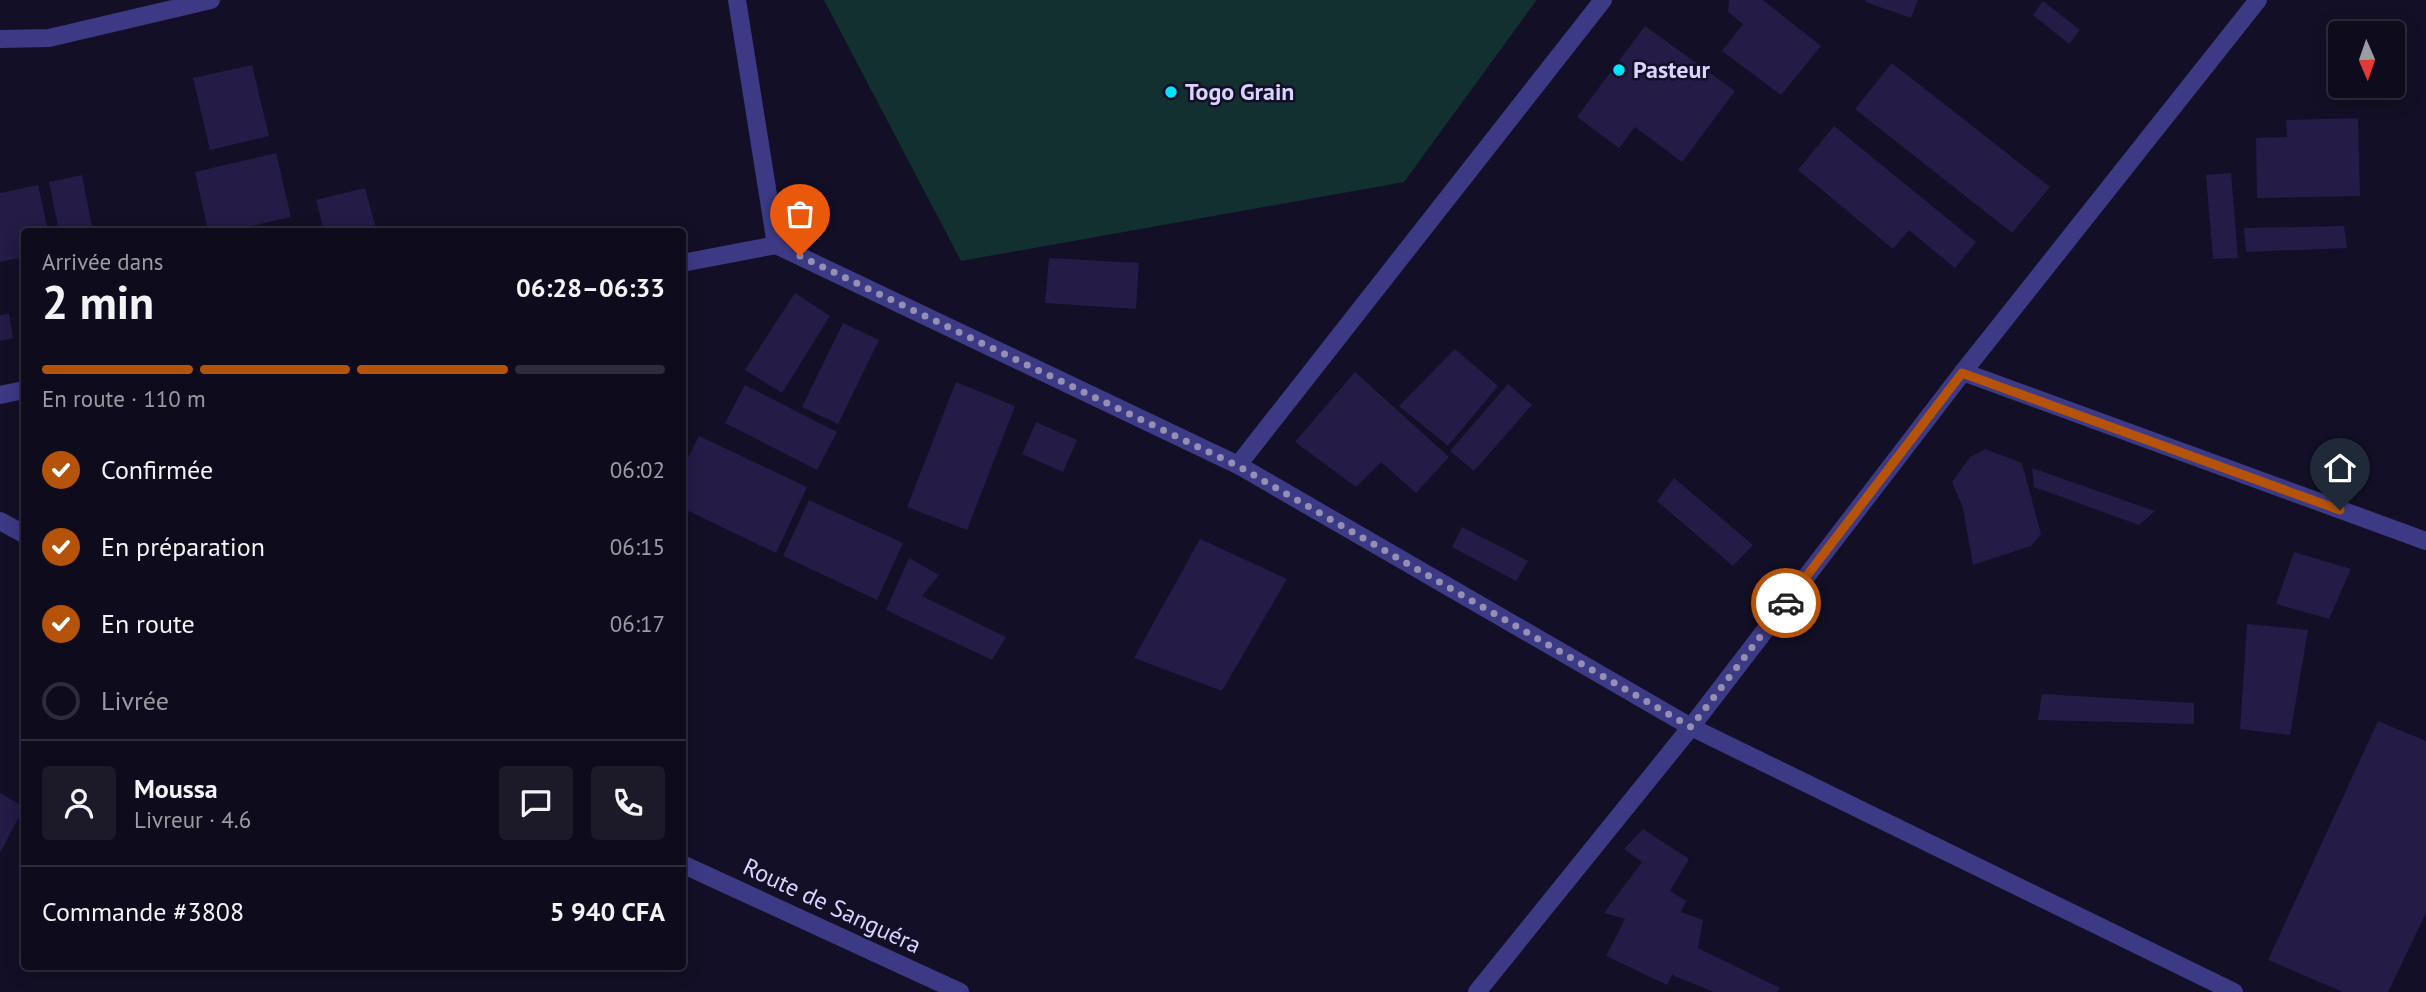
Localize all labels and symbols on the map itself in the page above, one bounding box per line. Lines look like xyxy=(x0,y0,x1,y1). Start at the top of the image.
north arrow xyxy=(2328,21,2404,98)
place label: Pasteur xyxy=(1633,54,1710,85)
marker: Pasteur xyxy=(1611,62,1627,78)
place label: Togo Grain xyxy=(1185,76,1294,107)
marker: Togo Grain xyxy=(1163,84,1179,100)
pin xyxy=(770,184,830,256)
pin xyxy=(2310,438,2370,510)
courier xyxy=(1751,568,1821,638)
street label: Route de Sanguéra xyxy=(738,851,926,960)

